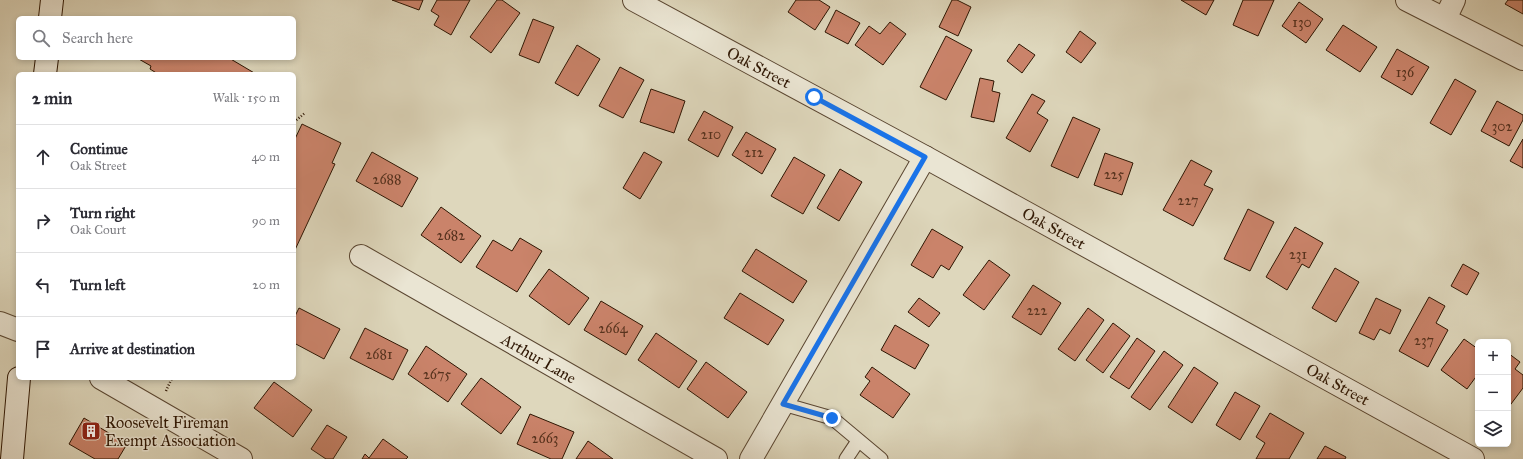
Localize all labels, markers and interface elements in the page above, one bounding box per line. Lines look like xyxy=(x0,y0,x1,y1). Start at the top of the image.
house number: 130 xyxy=(1292,14,1312,31)
search box xyxy=(16,16,296,60)
icon: search xyxy=(30,27,52,49)
text: Search here xyxy=(62,29,133,47)
street label: Oak Street xyxy=(724,43,794,92)
house number: 136 xyxy=(1396,64,1415,81)
text: 2 min xyxy=(32,88,72,109)
route start xyxy=(805,88,823,106)
text: Walk · 150 m xyxy=(212,90,280,106)
house number: 302 xyxy=(1492,118,1512,135)
house number: 210 xyxy=(701,126,721,143)
text: Continue xyxy=(70,140,128,158)
house number: 212 xyxy=(744,144,764,161)
icon: ahead xyxy=(32,146,54,168)
text: 40 m xyxy=(251,149,280,165)
text: Oak Street xyxy=(70,158,127,174)
house number: 225 xyxy=(1104,166,1125,183)
house number: 2688 xyxy=(373,171,401,188)
house number: 227 xyxy=(1178,192,1198,209)
street label: Oak Street xyxy=(1019,203,1089,254)
text: Turn right xyxy=(70,204,135,222)
icon: right xyxy=(32,210,54,232)
text: 90 m xyxy=(252,213,280,229)
text: Oak Court xyxy=(70,222,126,238)
house number: 2682 xyxy=(437,227,465,244)
house number: 231 xyxy=(1289,246,1307,263)
icon: left xyxy=(32,274,54,296)
text: Turn left xyxy=(70,276,126,294)
text: 20 m xyxy=(252,277,280,293)
house number: 222 xyxy=(1027,302,1047,319)
house number: 2664 xyxy=(598,320,629,337)
street label: Arthur Lane xyxy=(497,329,580,388)
house number: 237 xyxy=(1414,332,1434,349)
icon: arrive xyxy=(32,338,54,360)
map controls xyxy=(1475,339,1511,447)
button: + xyxy=(1475,339,1511,375)
text: Arrive at destination xyxy=(70,340,195,358)
house number: 2681 xyxy=(365,346,393,363)
street label: Oak Street xyxy=(1303,359,1373,410)
house number: 2675 xyxy=(423,366,452,383)
button: − xyxy=(1475,375,1511,411)
route end xyxy=(823,409,841,427)
button: layers xyxy=(1475,411,1511,447)
place label: Roosevelt Fireman Exempt Association xyxy=(105,413,236,450)
building icon: Roosevelt Fireman Exempt Association xyxy=(80,420,102,442)
house number: 2663 xyxy=(532,430,558,447)

